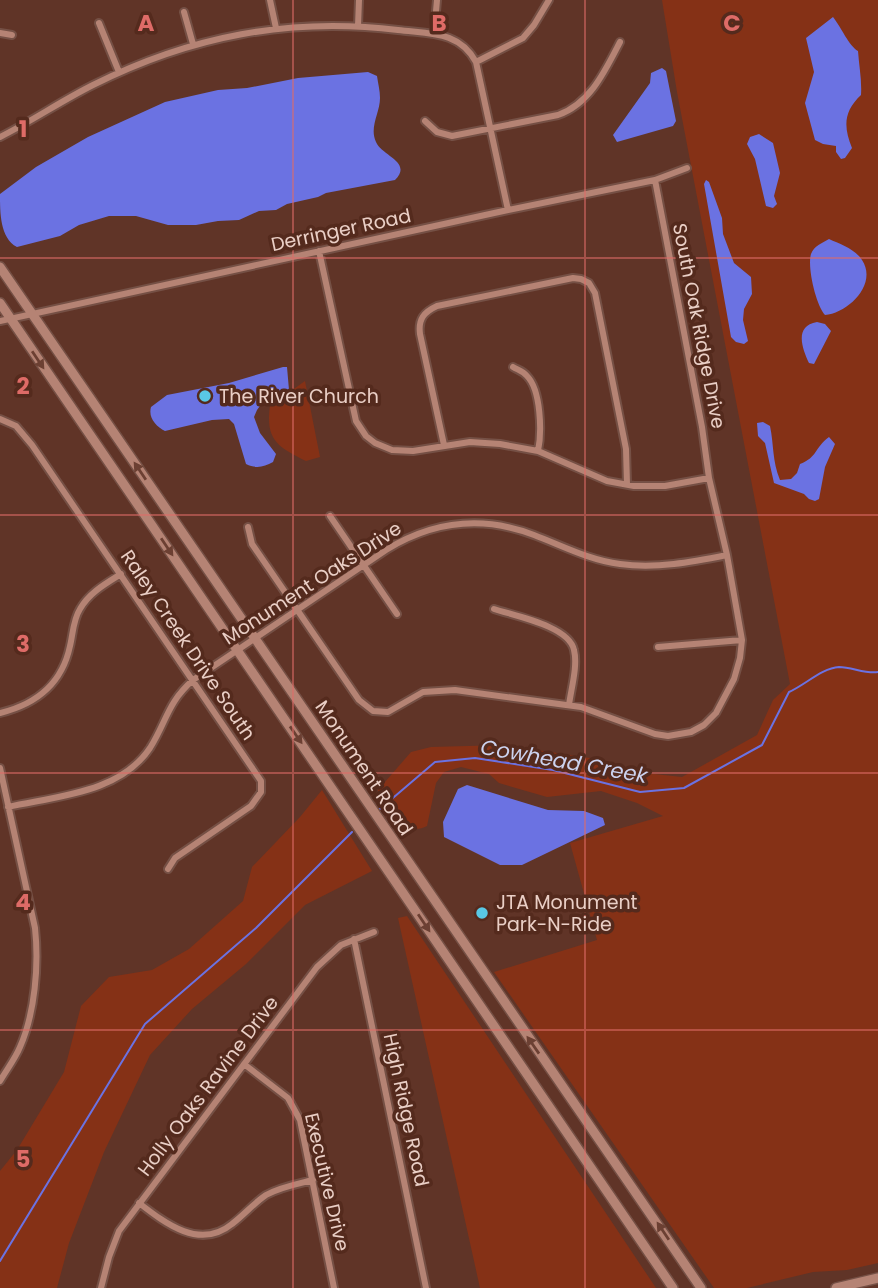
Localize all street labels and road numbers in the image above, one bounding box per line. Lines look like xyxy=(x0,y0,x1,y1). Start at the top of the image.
street label: Derringer Road xyxy=(269,202,413,258)
street label: South Oak Ridge Drive xyxy=(666,221,732,431)
street label: Monument Oaks Drive xyxy=(217,515,407,651)
street label: Raley Creek Drive South xyxy=(114,545,262,745)
street label: Monument Road xyxy=(309,695,419,841)
street label: Holly Oaks Ravine Drive xyxy=(131,990,285,1182)
street label: High Ridge Road xyxy=(377,1031,435,1189)
street label: Executive Drive xyxy=(298,1110,356,1254)

